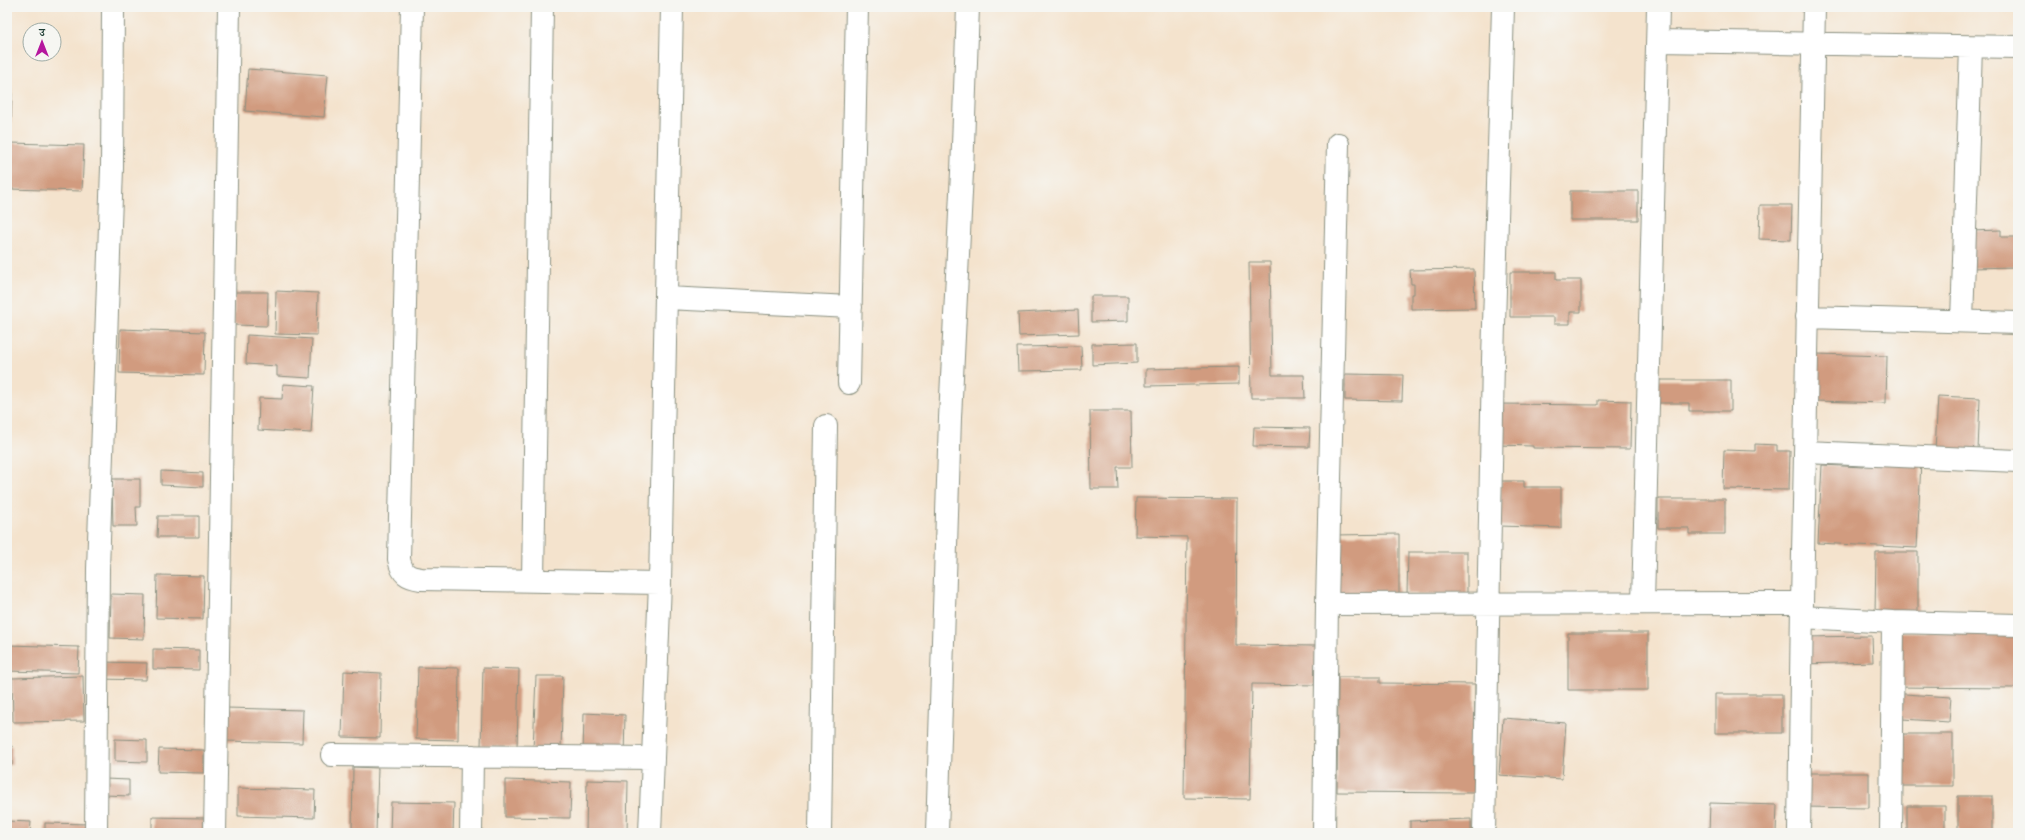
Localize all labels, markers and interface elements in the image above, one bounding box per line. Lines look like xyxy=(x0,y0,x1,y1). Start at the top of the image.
north arrow xyxy=(22,22,62,62)
text: उ xyxy=(38,26,46,39)

